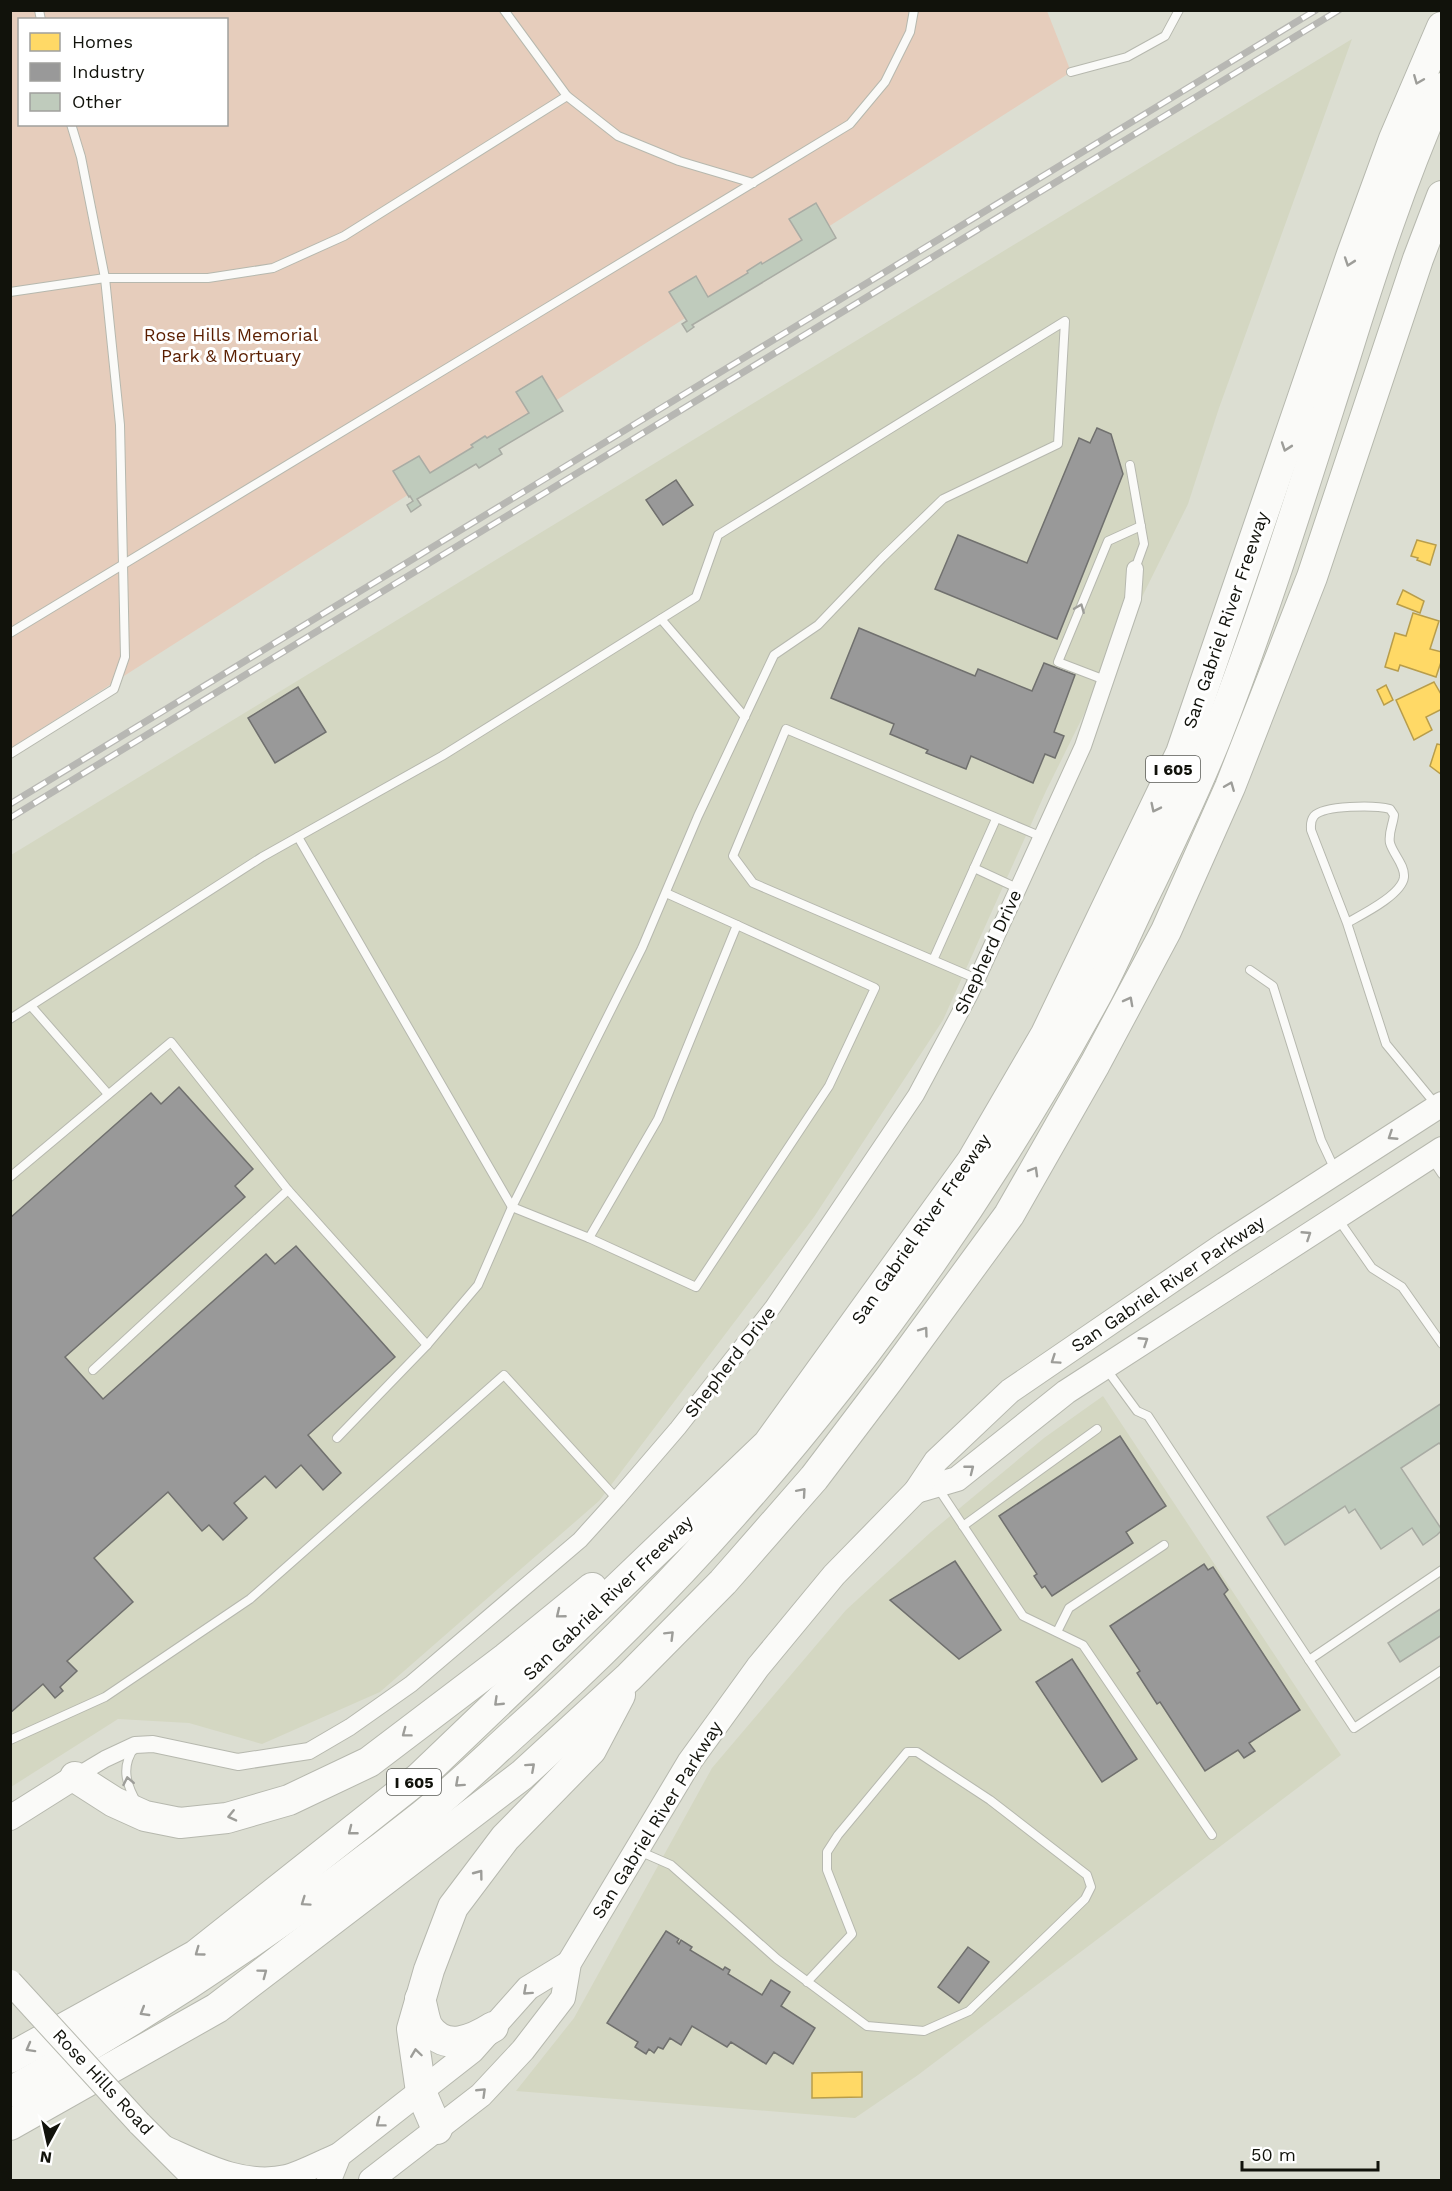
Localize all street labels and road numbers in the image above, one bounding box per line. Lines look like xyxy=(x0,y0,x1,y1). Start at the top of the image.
street label: San Gabriel River Freeway xyxy=(1178,508,1273,731)
road number: I 605 xyxy=(1146,756,1200,782)
street label: Shepherd Drive xyxy=(949,886,1026,1017)
street label: San Gabriel River Freeway xyxy=(847,1129,995,1328)
street label: San Gabriel River Parkway xyxy=(1067,1210,1269,1356)
street label: Shepherd Drive xyxy=(680,1302,779,1421)
street label: San Gabriel River Freeway xyxy=(518,1510,697,1684)
street label: San Gabriel River Parkway xyxy=(587,1717,726,1922)
road number: I 605 xyxy=(387,1769,441,1795)
street label: Rose Hills Road xyxy=(49,2024,158,2139)

